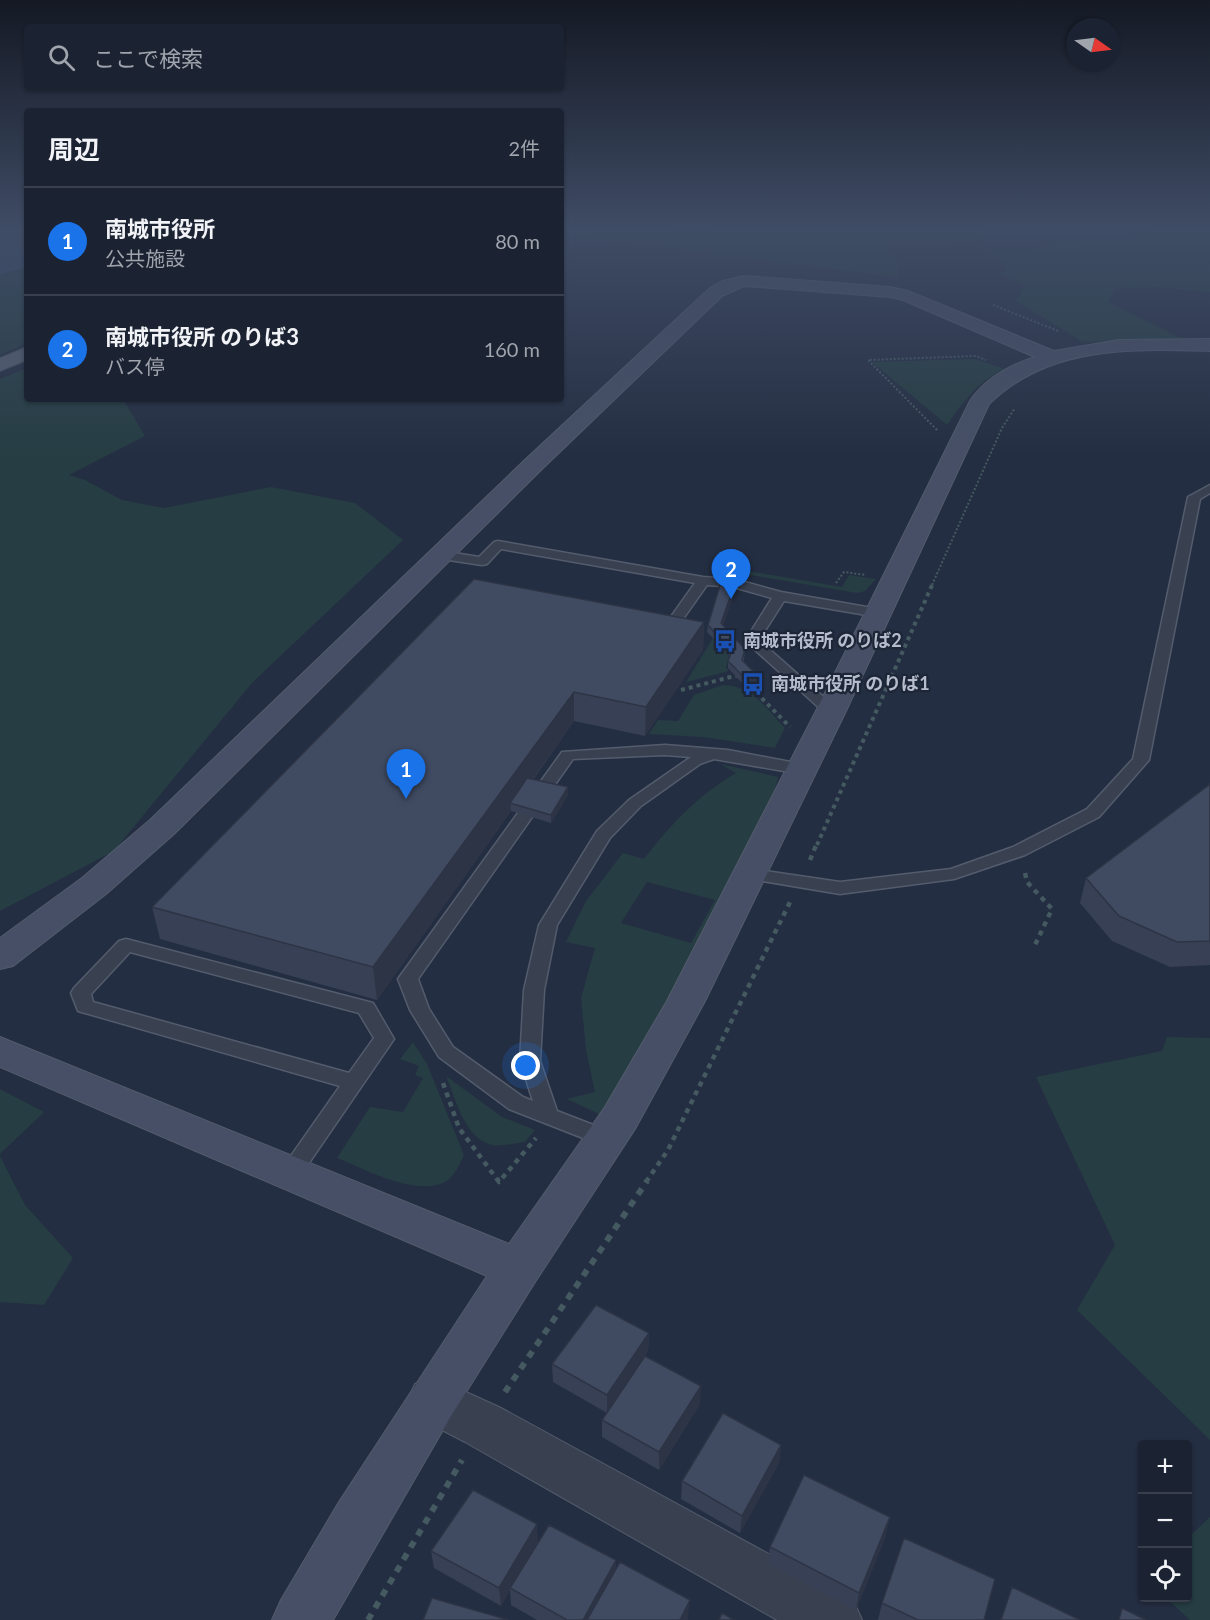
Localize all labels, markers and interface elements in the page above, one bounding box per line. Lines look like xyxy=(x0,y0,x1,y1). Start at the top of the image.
north arrow xyxy=(1066,18,1120,72)
search box xyxy=(24,24,564,90)
icon: search xyxy=(45,41,78,74)
text: ここで検索 xyxy=(93,45,203,72)
text: 周辺 xyxy=(48,133,100,165)
text: 2件 xyxy=(508,136,540,160)
text: 南城市役所 xyxy=(105,215,215,242)
text: 1 xyxy=(62,229,73,253)
text: 80 m xyxy=(495,229,540,253)
text: 公共施設 xyxy=(105,246,185,270)
text: 南城市役所 のりば3 xyxy=(105,323,299,350)
text: 2 xyxy=(62,337,73,361)
text: 160 m xyxy=(484,337,540,361)
text: バス停 xyxy=(105,354,165,378)
pin: 2 xyxy=(712,550,750,599)
bus stop icon: 南城市役所 のりば2 xyxy=(712,628,738,654)
place label: 南城市役所 のりば2 xyxy=(743,629,902,651)
bus stop icon: 南城市役所 のりば1 xyxy=(740,671,766,697)
place label: 南城市役所 のりば1 xyxy=(771,672,930,694)
pin: 1 xyxy=(386,750,426,799)
your location xyxy=(511,1051,540,1080)
map controls xyxy=(1138,1440,1192,1602)
button: + xyxy=(1138,1440,1192,1494)
button: − xyxy=(1138,1494,1192,1548)
button: locate xyxy=(1138,1548,1192,1602)

